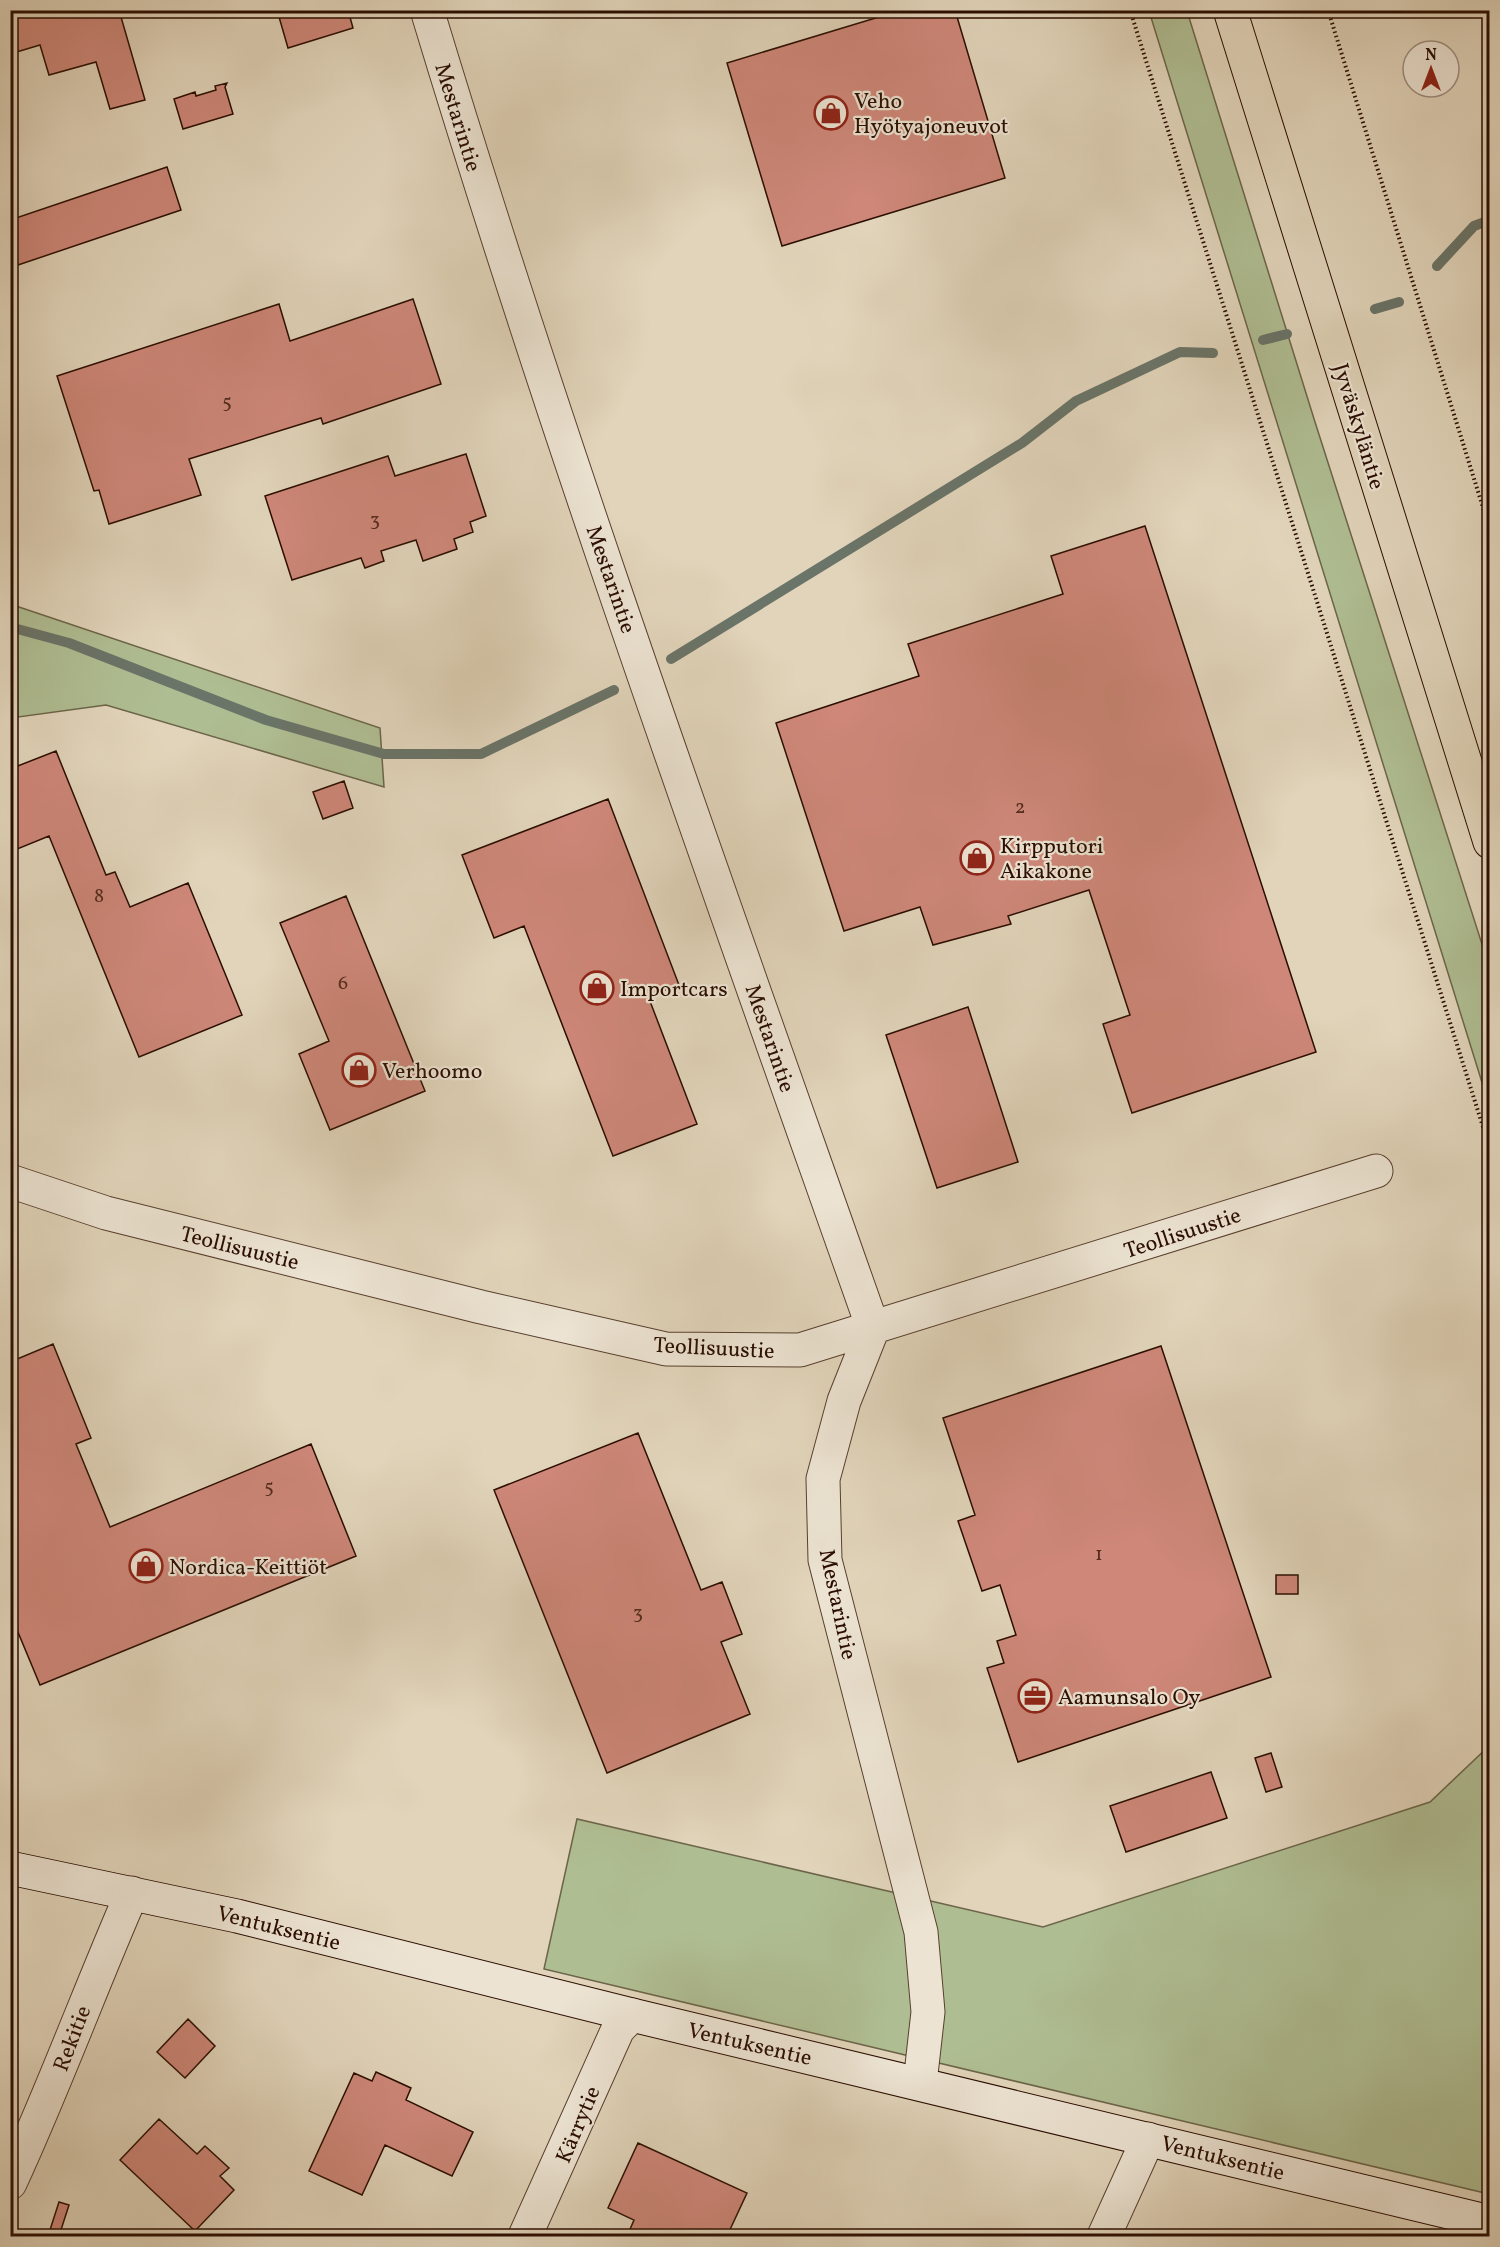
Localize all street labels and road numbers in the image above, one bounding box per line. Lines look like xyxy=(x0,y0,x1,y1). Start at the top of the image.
street label: Mestarintie xyxy=(425,59,488,176)
street label: Jyväskyläntie xyxy=(1324,360,1392,494)
street label: Mestarintie xyxy=(577,522,643,638)
street label: Mestarintie xyxy=(736,981,802,1097)
street label: Teollisuustie xyxy=(1120,1201,1245,1268)
street label: Teollisuustie xyxy=(177,1220,302,1279)
street label: Teollisuustie xyxy=(652,1331,775,1368)
street label: Mestarintie xyxy=(810,1546,863,1663)
street label: Ventuksentie xyxy=(213,1899,343,1960)
street label: Rekitie xyxy=(47,2001,100,2076)
street label: Ventuksentie xyxy=(684,2016,815,2075)
street label: Kärrytie xyxy=(549,2082,609,2168)
street label: Ventuksentie xyxy=(1157,2129,1287,2190)

